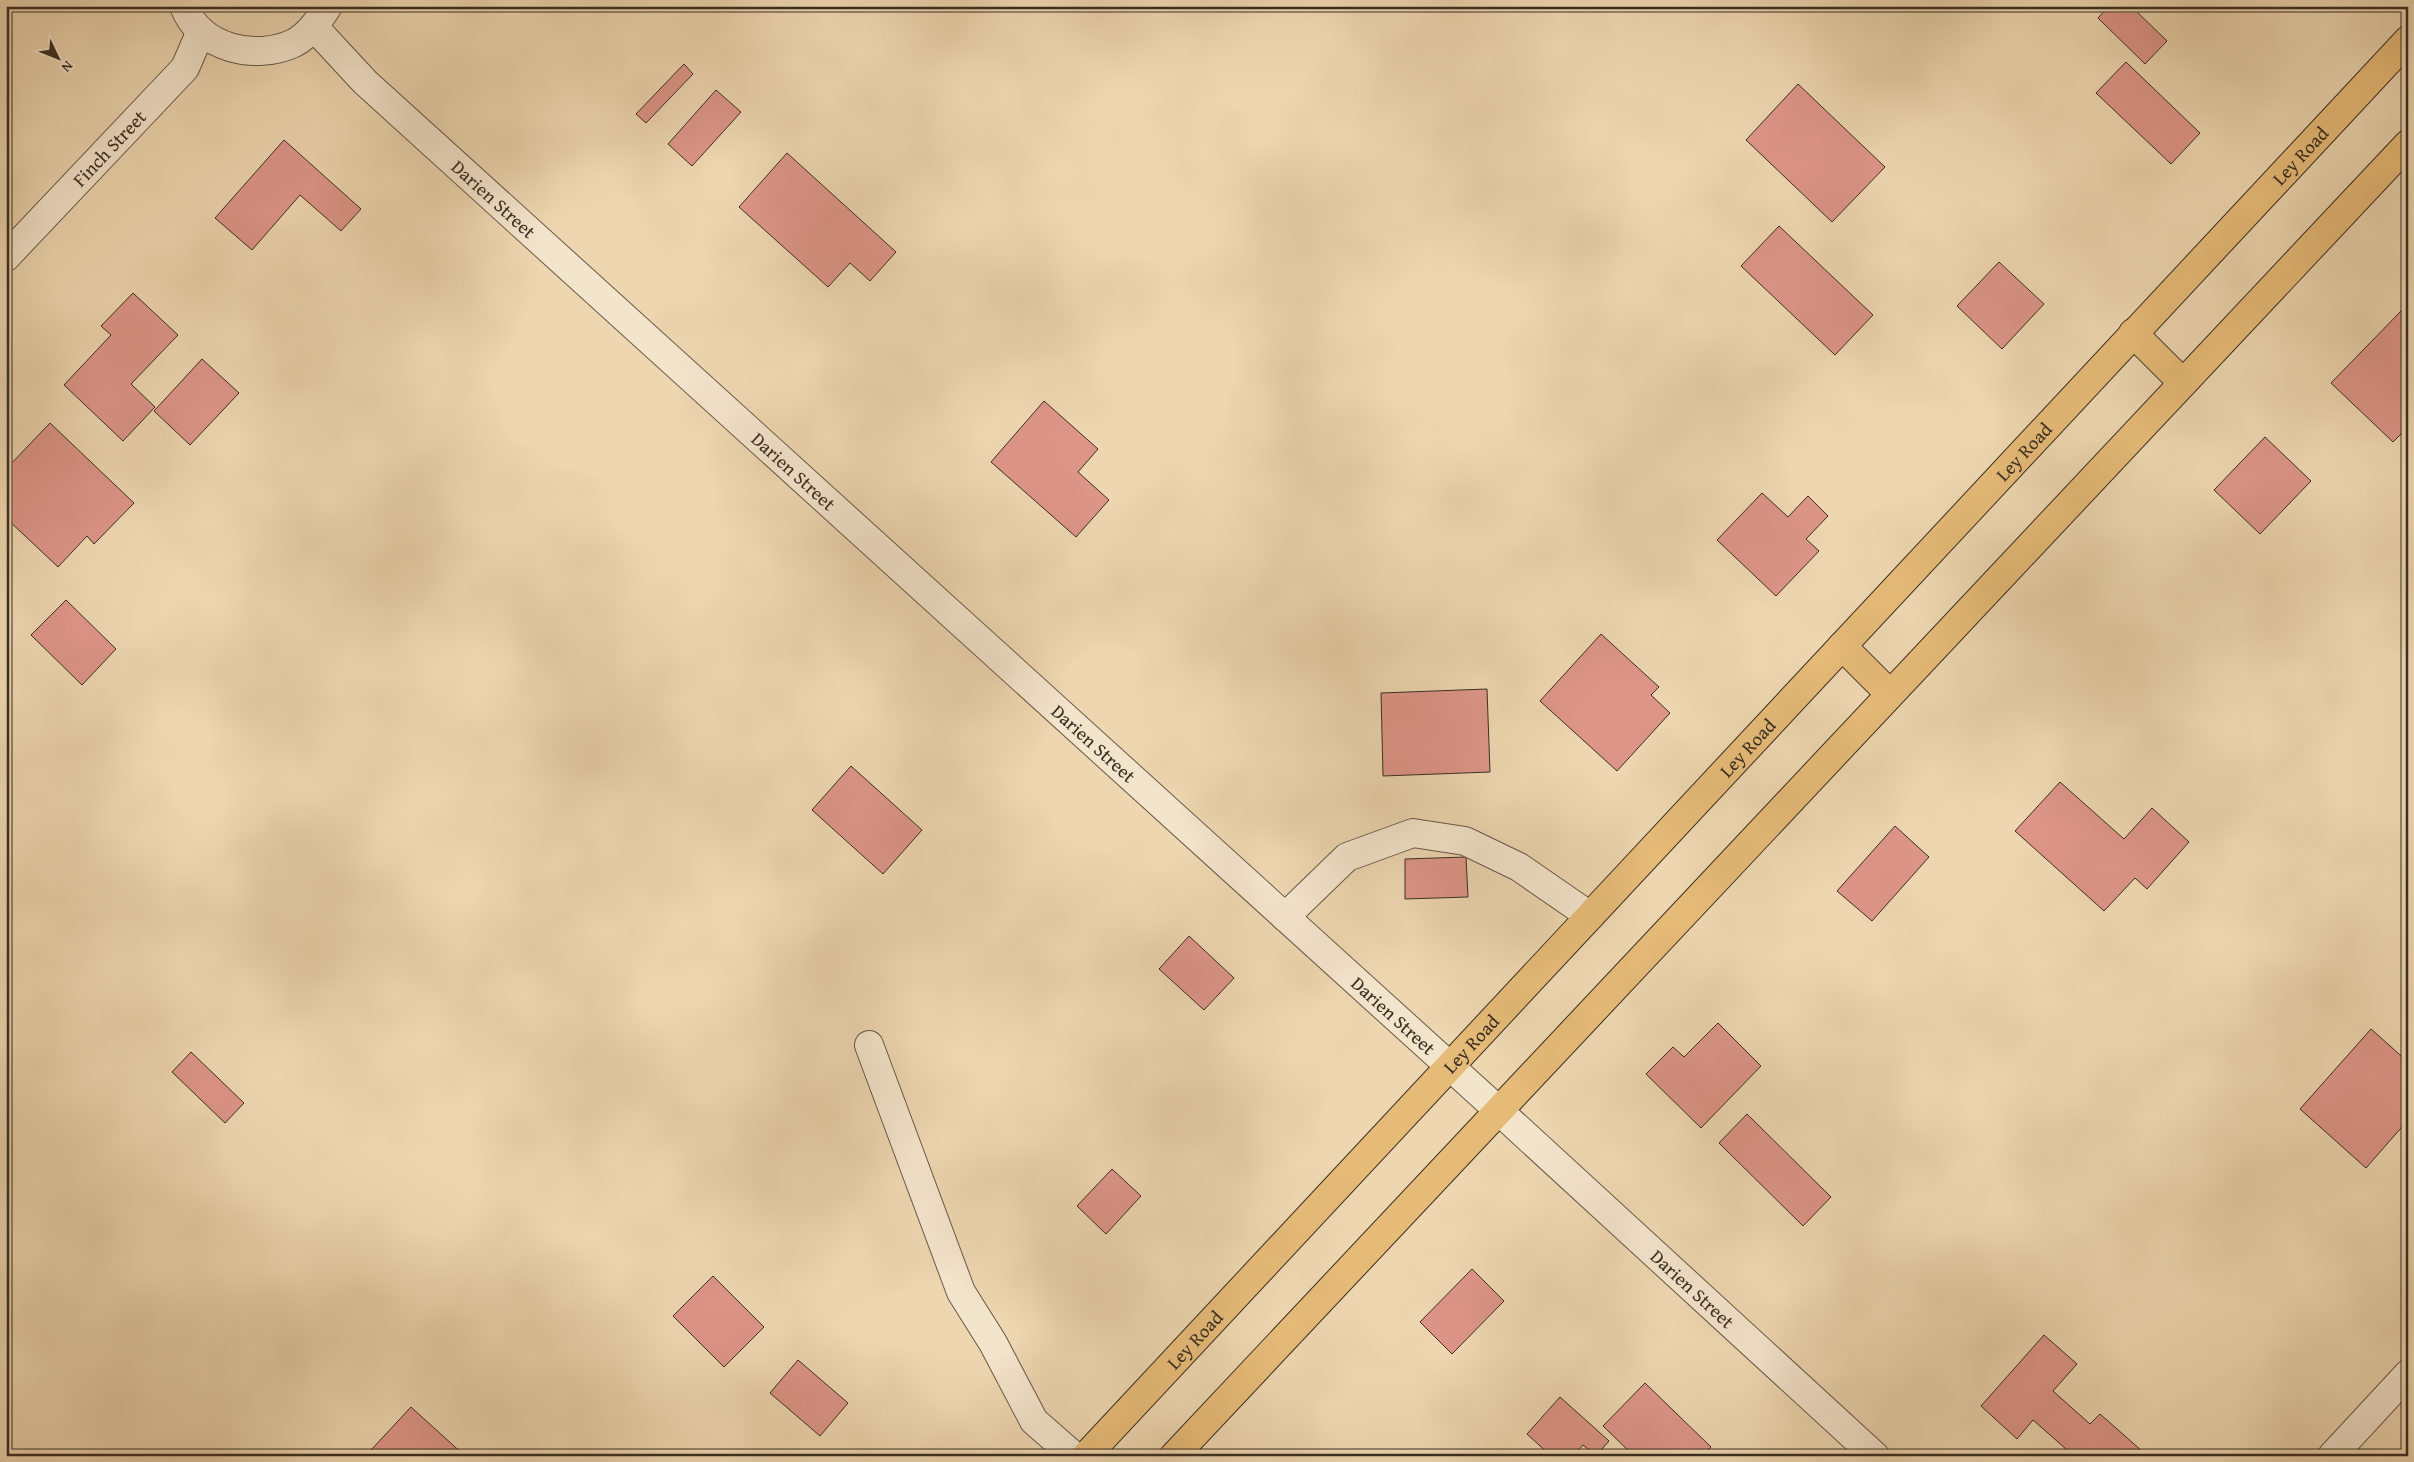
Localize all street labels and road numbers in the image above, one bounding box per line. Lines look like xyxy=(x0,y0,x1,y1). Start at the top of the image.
street label: Finch Street xyxy=(66,103,153,193)
street label: Ley Road xyxy=(2265,119,2335,191)
street label: Darien Street xyxy=(445,153,543,245)
street label: Ley Road xyxy=(1989,415,2059,487)
street label: Darien Street xyxy=(745,425,843,517)
street label: Darien Street xyxy=(1045,697,1142,789)
street label: Ley Road xyxy=(1713,711,1783,783)
street label: Darien Street xyxy=(1345,969,1442,1061)
street label: Ley Road xyxy=(1436,1007,1506,1079)
street label: Darien Street xyxy=(1644,1243,1741,1335)
street label: Ley Road xyxy=(1160,1303,1230,1376)

